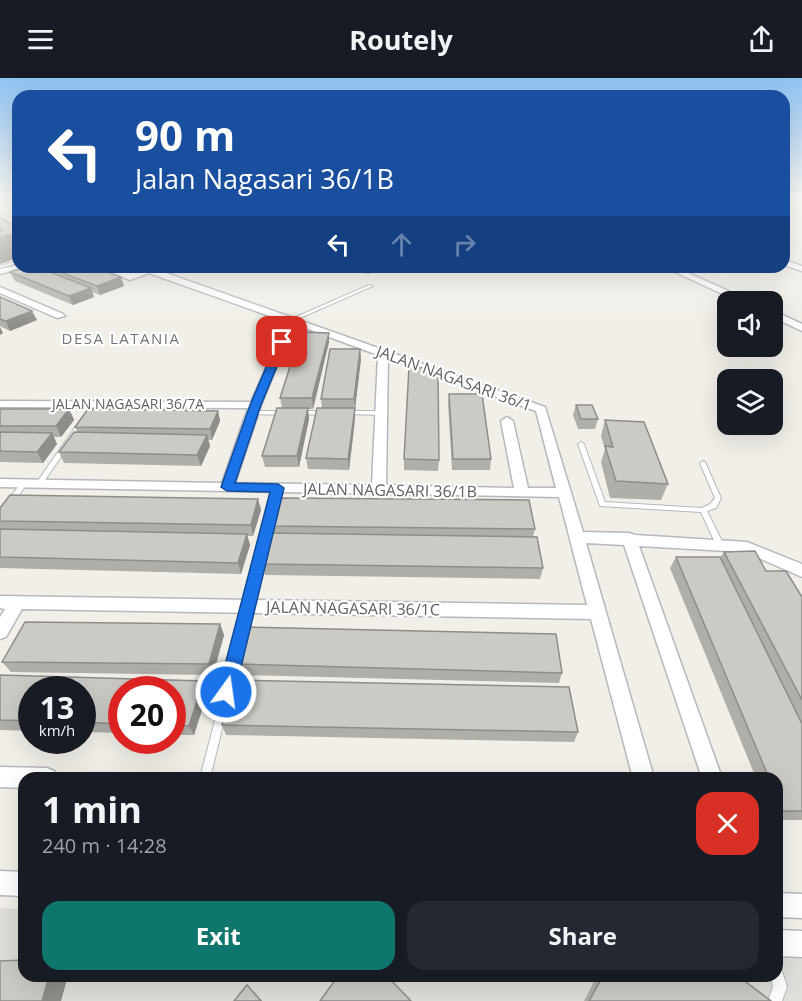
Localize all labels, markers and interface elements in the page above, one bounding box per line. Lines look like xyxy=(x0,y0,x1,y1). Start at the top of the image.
text: Routely xyxy=(349,21,453,58)
icon: menu xyxy=(24,23,57,56)
icon: share xyxy=(745,23,778,56)
text: 90 m xyxy=(135,106,235,163)
icon: left xyxy=(36,114,114,192)
text: Jalan Nagasari 36/1B xyxy=(135,160,394,197)
icon: left xyxy=(322,228,355,261)
icon: ahead xyxy=(385,228,418,261)
icon: right xyxy=(448,228,481,261)
map controls xyxy=(717,291,783,435)
button: sound xyxy=(717,291,783,357)
pin xyxy=(256,316,307,367)
icon: arrive xyxy=(265,325,298,358)
district label: DESA LATANIA xyxy=(62,328,180,348)
street label: JALAN NAGASARI 36/1 xyxy=(371,339,535,416)
button: layers xyxy=(717,369,783,435)
street label: JALAN NAGASARI 36/7A xyxy=(50,394,204,413)
street label: JALAN NAGASARI 36/1B xyxy=(301,477,477,503)
street label: JALAN NAGASARI 36/1C xyxy=(264,595,440,621)
position arrow xyxy=(194,660,258,724)
speed limit sign: 20 xyxy=(108,676,186,754)
text: 13 xyxy=(40,687,74,728)
text: km/h xyxy=(39,720,75,740)
text: 1 min xyxy=(42,785,142,834)
button: close xyxy=(696,792,759,855)
text: 240 m · 14:28 xyxy=(42,832,167,859)
button: Exit xyxy=(42,901,395,970)
button: Share xyxy=(407,901,759,970)

